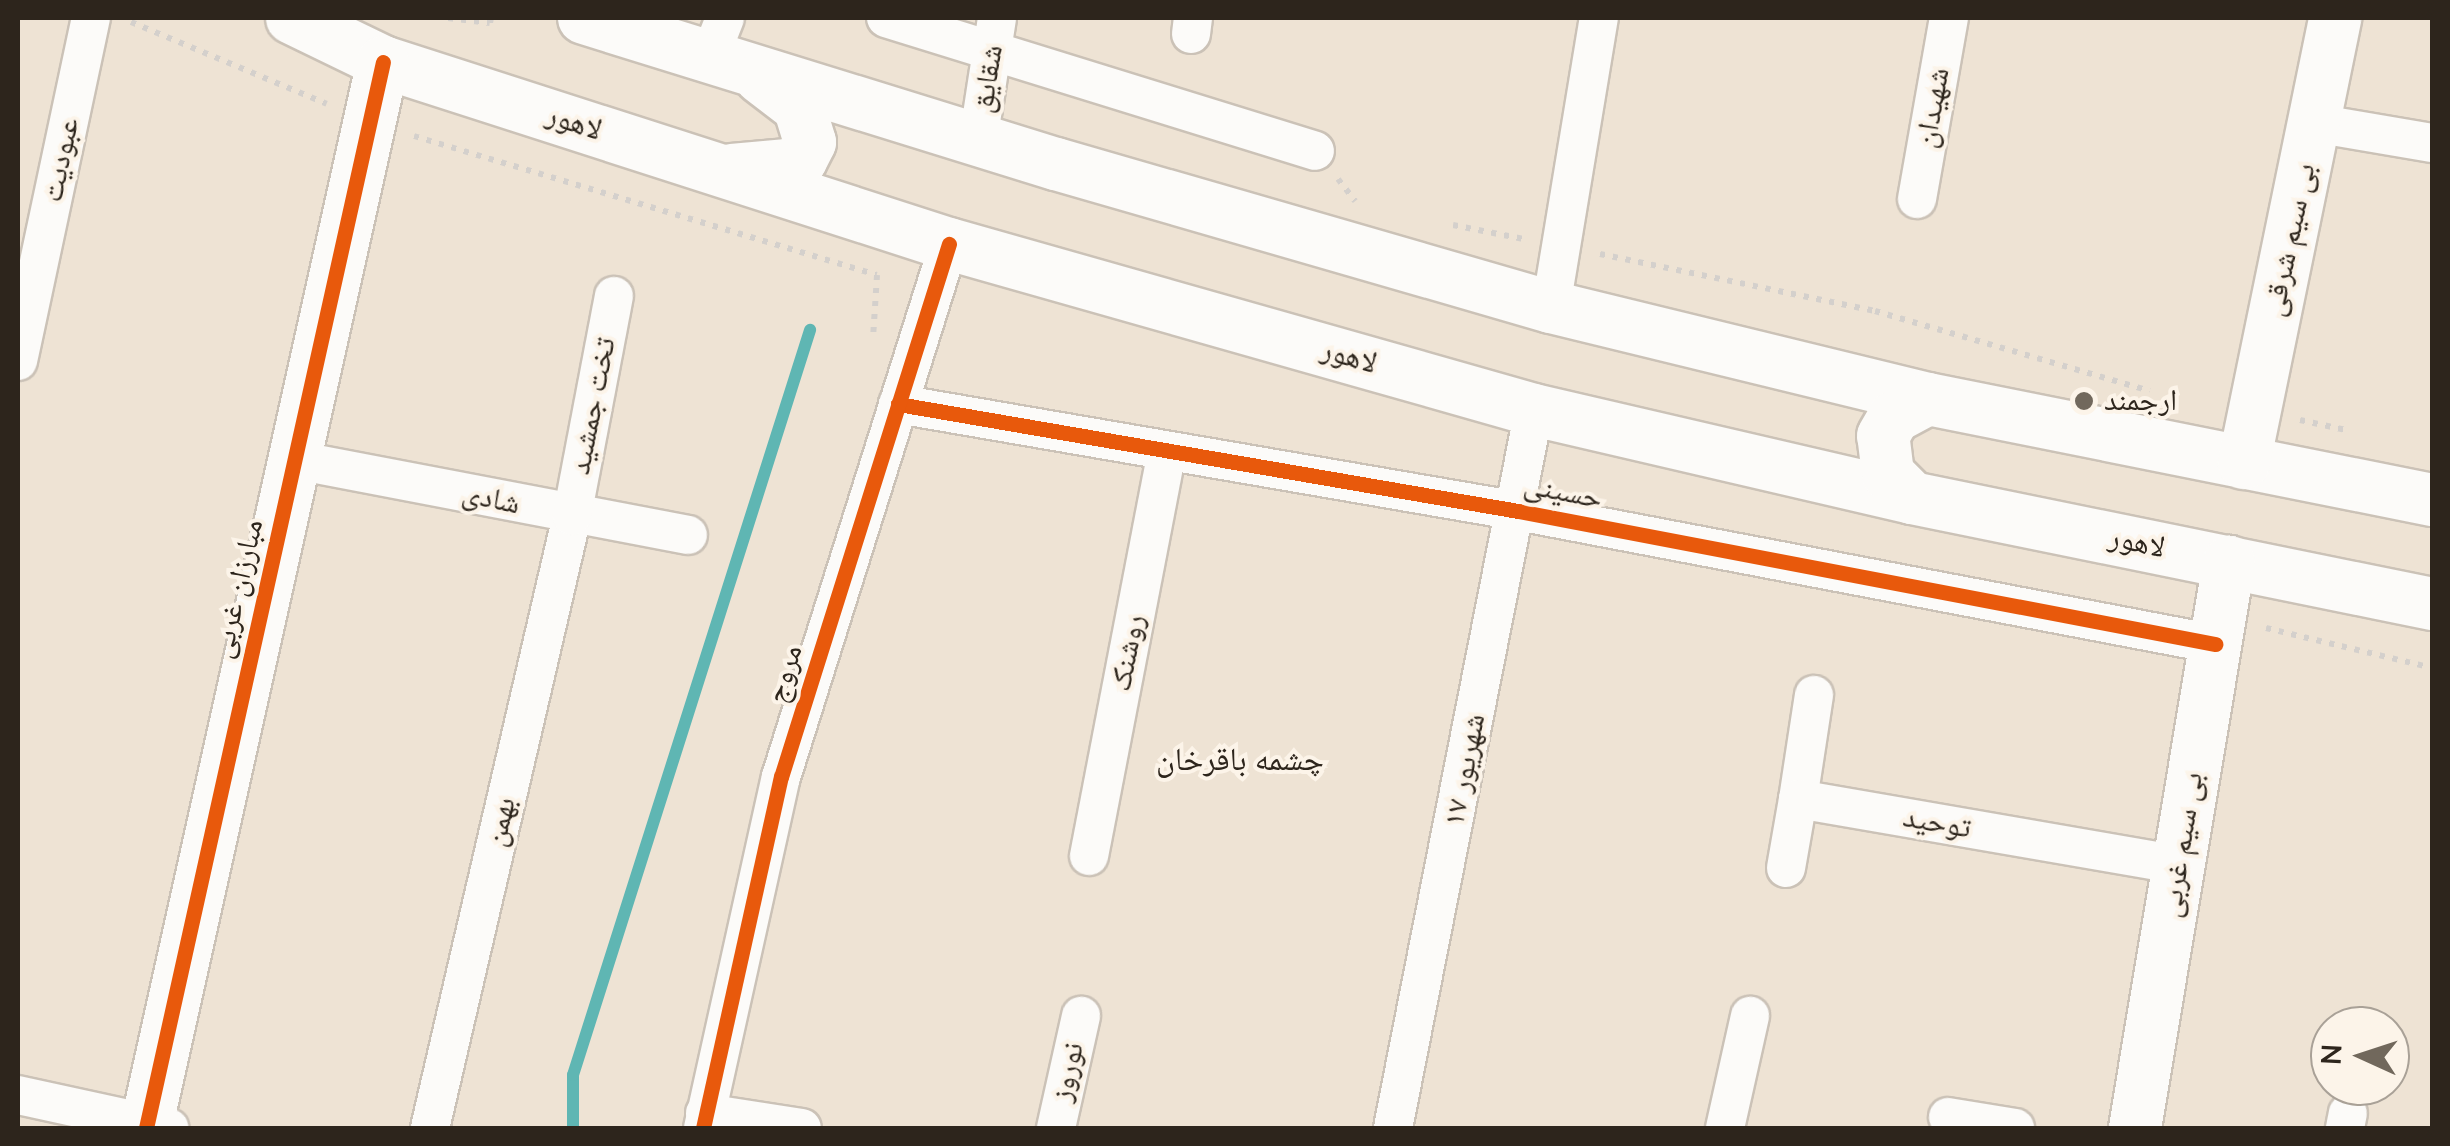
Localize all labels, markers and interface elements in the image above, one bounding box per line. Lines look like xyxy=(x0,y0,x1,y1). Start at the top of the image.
street label: شقایق xyxy=(965,42,1011,116)
street label: شهیدان xyxy=(1908,65,1958,151)
street label: لاهور xyxy=(542,97,606,149)
street label: عبودیت xyxy=(35,115,87,205)
street label: بی سیم شرقی xyxy=(2256,160,2324,320)
street label: لاهور xyxy=(1317,332,1381,382)
street label: تخت جمشید xyxy=(562,334,624,478)
place label: ارجمند xyxy=(2104,383,2177,419)
marker: ارجمند xyxy=(2073,390,2095,412)
street label: حسینی xyxy=(1521,467,1605,517)
street label: شادی xyxy=(459,475,523,523)
street label: مبارزان غربی xyxy=(205,516,271,662)
street label: لاهور xyxy=(2106,520,2168,566)
street label: روشنک xyxy=(1103,612,1153,694)
street label: مروج xyxy=(759,641,811,707)
street label: ۱۷ شهریور xyxy=(1436,711,1494,829)
district label: چشمه باقرخان xyxy=(1156,741,1324,779)
street label: بی سیم غربی xyxy=(2153,770,2211,920)
street label: بهمن xyxy=(478,794,524,850)
street label: توحید xyxy=(1900,799,1974,847)
north arrow xyxy=(2310,1006,2410,1106)
street label: نوروز xyxy=(1044,1039,1092,1105)
text: N xyxy=(2313,1043,2352,1066)

